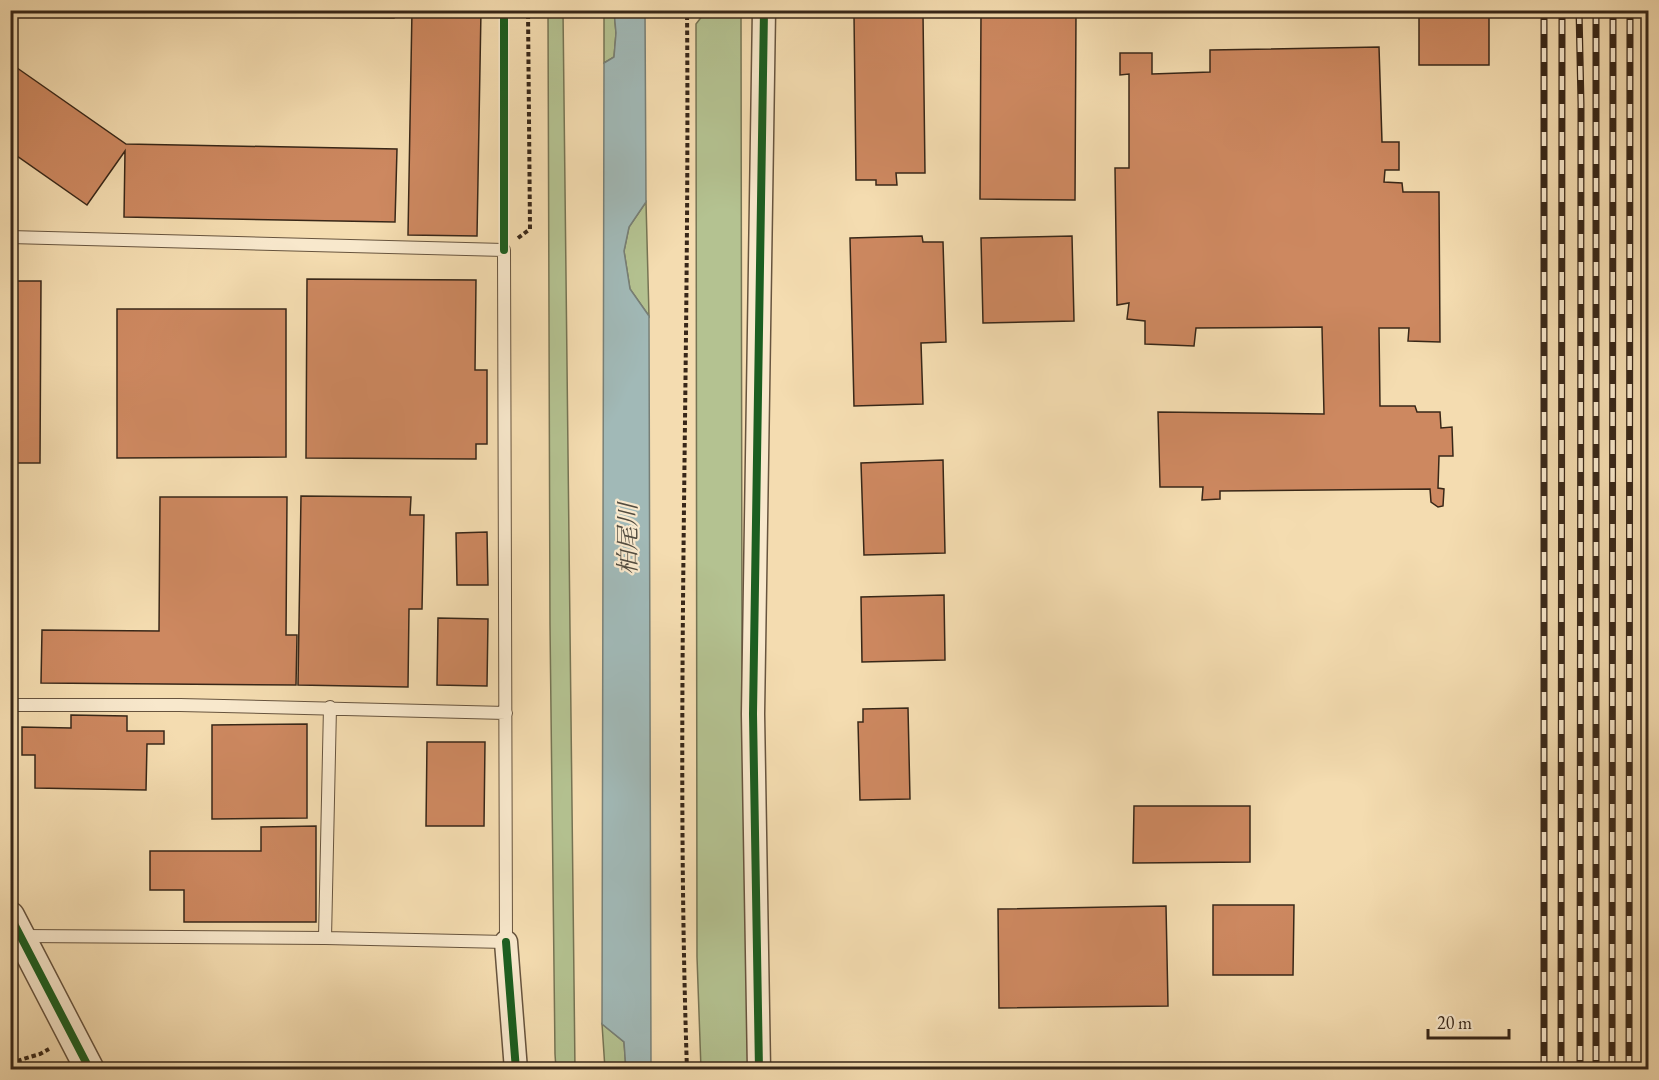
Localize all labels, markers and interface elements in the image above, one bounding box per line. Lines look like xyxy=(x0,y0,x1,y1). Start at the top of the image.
water label: 柏尾川 xyxy=(612,500,643,575)
scale bar xyxy=(1428,1002,1509,1040)
text: 20 m xyxy=(1437,1011,1472,1034)

